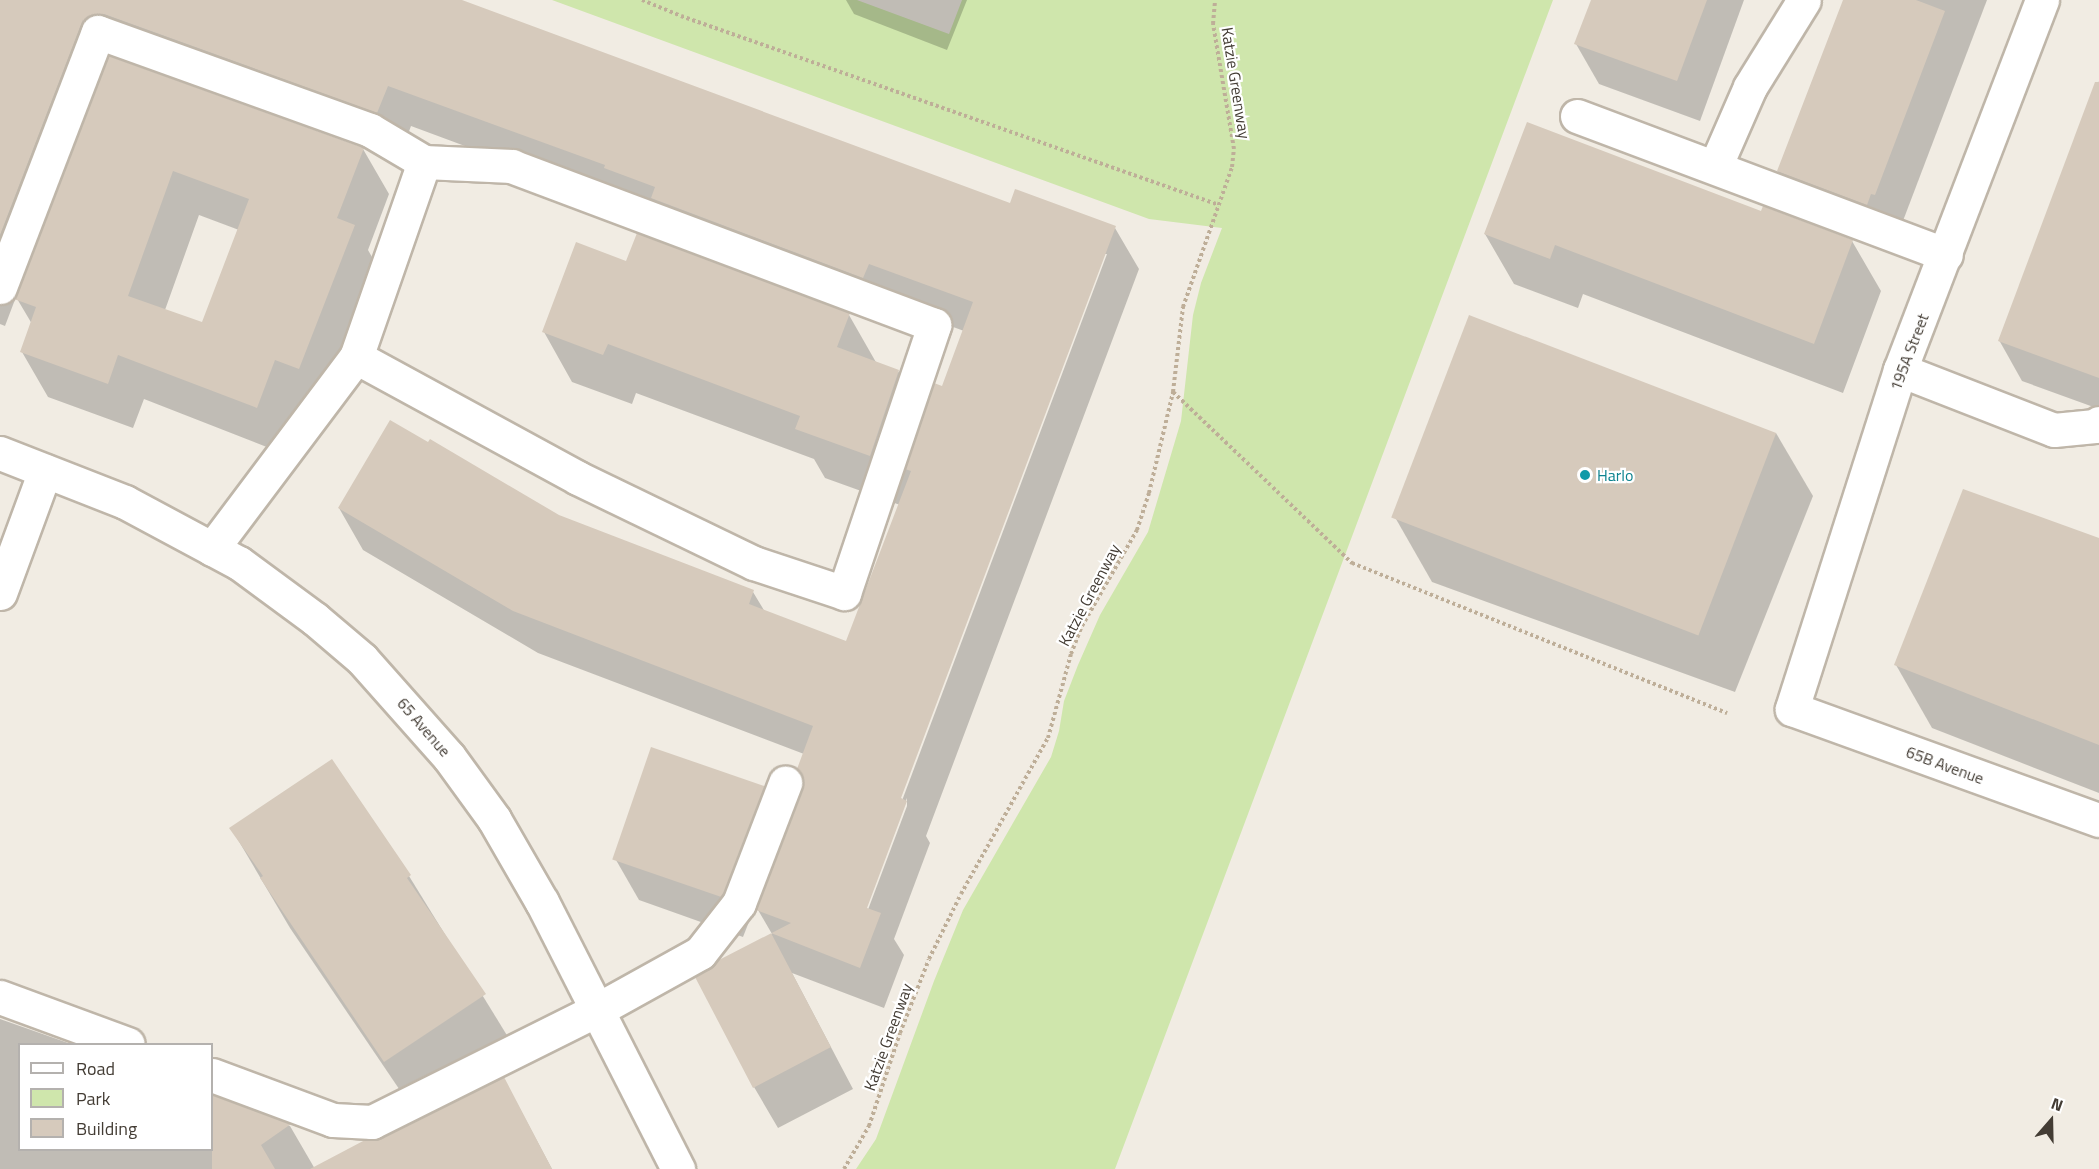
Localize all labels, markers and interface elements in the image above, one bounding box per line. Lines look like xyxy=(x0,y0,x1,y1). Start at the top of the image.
street label: Katzie Greenway xyxy=(1218,26,1254,140)
street label: 195A Street xyxy=(1885,311,1933,393)
place label: Harlo xyxy=(1597,465,1633,485)
marker: Harlo xyxy=(1578,468,1592,482)
street label: Katzie Greenway xyxy=(1054,541,1124,649)
street label: 65 Avenue xyxy=(393,694,455,760)
street label: 65B Avenue xyxy=(1903,742,1987,788)
street label: Katzie Greenway xyxy=(860,981,916,1093)
legend xyxy=(18,1043,213,1151)
text: Road xyxy=(76,1055,115,1082)
text: Park xyxy=(76,1085,110,1112)
north arrow xyxy=(2021,1091,2081,1151)
text: N xyxy=(2048,1091,2066,1117)
text: Building xyxy=(76,1115,137,1142)

